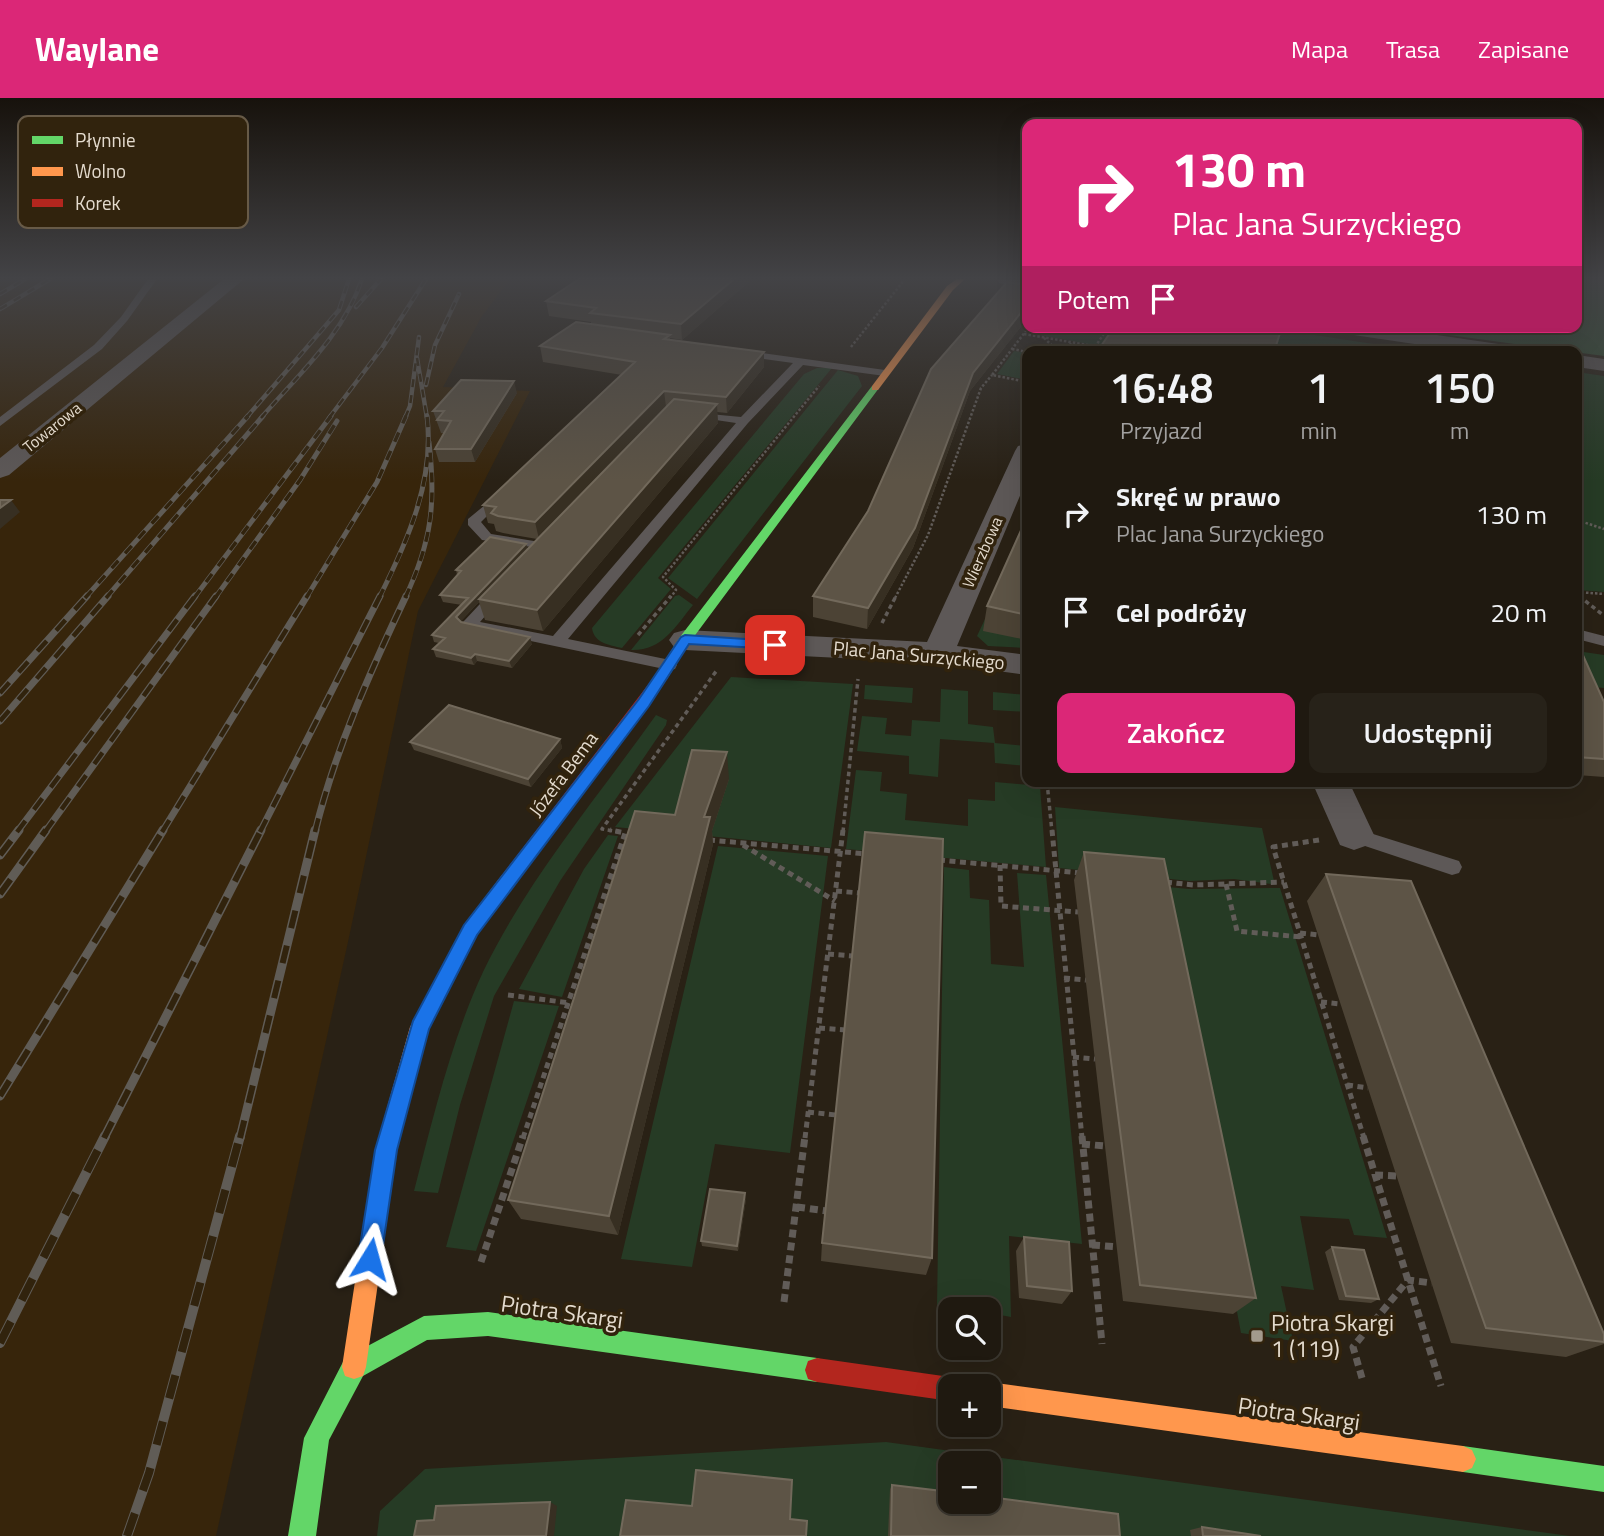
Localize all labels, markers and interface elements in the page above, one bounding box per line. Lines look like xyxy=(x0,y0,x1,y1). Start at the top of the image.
text: Waylane xyxy=(35,24,159,74)
text: Mapa xyxy=(1291,31,1348,67)
text: Trasa xyxy=(1386,31,1440,67)
text: Zapisane xyxy=(1478,31,1569,67)
legend xyxy=(18,116,248,228)
text: Płynnie xyxy=(75,125,136,154)
text: 130 m xyxy=(1172,131,1306,206)
icon: right xyxy=(1057,147,1148,238)
text: Wolno xyxy=(75,156,126,185)
text: Korek xyxy=(75,188,121,217)
text: Plac Jana Surzyckiego xyxy=(1172,199,1462,247)
text: Potem xyxy=(1057,280,1130,319)
icon: arrive xyxy=(1144,280,1182,318)
text: 16:48 xyxy=(1109,355,1213,419)
text: 1 xyxy=(1307,355,1331,419)
text: 150 xyxy=(1424,355,1495,419)
street label: Towarowa xyxy=(18,396,86,458)
text: Przyjazd xyxy=(1120,413,1202,448)
text: min xyxy=(1300,413,1337,448)
text: m xyxy=(1450,413,1469,448)
text: Skręć w prawo xyxy=(1116,477,1281,516)
icon: right xyxy=(1057,495,1095,533)
text: 130 m xyxy=(1476,495,1547,534)
street label: Wierzbowa xyxy=(956,513,1008,591)
text: Plac Jana Surzyckiego xyxy=(1116,516,1324,551)
icon: arrive xyxy=(1057,593,1095,631)
text: Cel podróży xyxy=(1116,593,1246,632)
text: 20 m xyxy=(1490,593,1547,632)
pin xyxy=(745,615,805,675)
icon: arrive xyxy=(756,626,794,664)
street label: Plac Jana Surzyckiego xyxy=(832,633,1006,676)
button: Zakończ xyxy=(1057,693,1295,773)
button: Udostępnij xyxy=(1309,693,1547,773)
street label: Józefa Bema xyxy=(521,725,605,822)
position arrow xyxy=(333,1222,407,1296)
street label: Piotra Skargi xyxy=(499,1286,625,1337)
map controls xyxy=(938,1297,1001,1514)
button: search xyxy=(938,1297,1001,1360)
place label: Piotra Skargi 1 (119) xyxy=(1271,1305,1394,1366)
marker: Piotra Skargi 1 (119) xyxy=(1249,1328,1265,1344)
button: + xyxy=(938,1374,1001,1437)
street label: Piotra Skargi xyxy=(1236,1388,1362,1439)
button: − xyxy=(938,1451,1001,1514)

